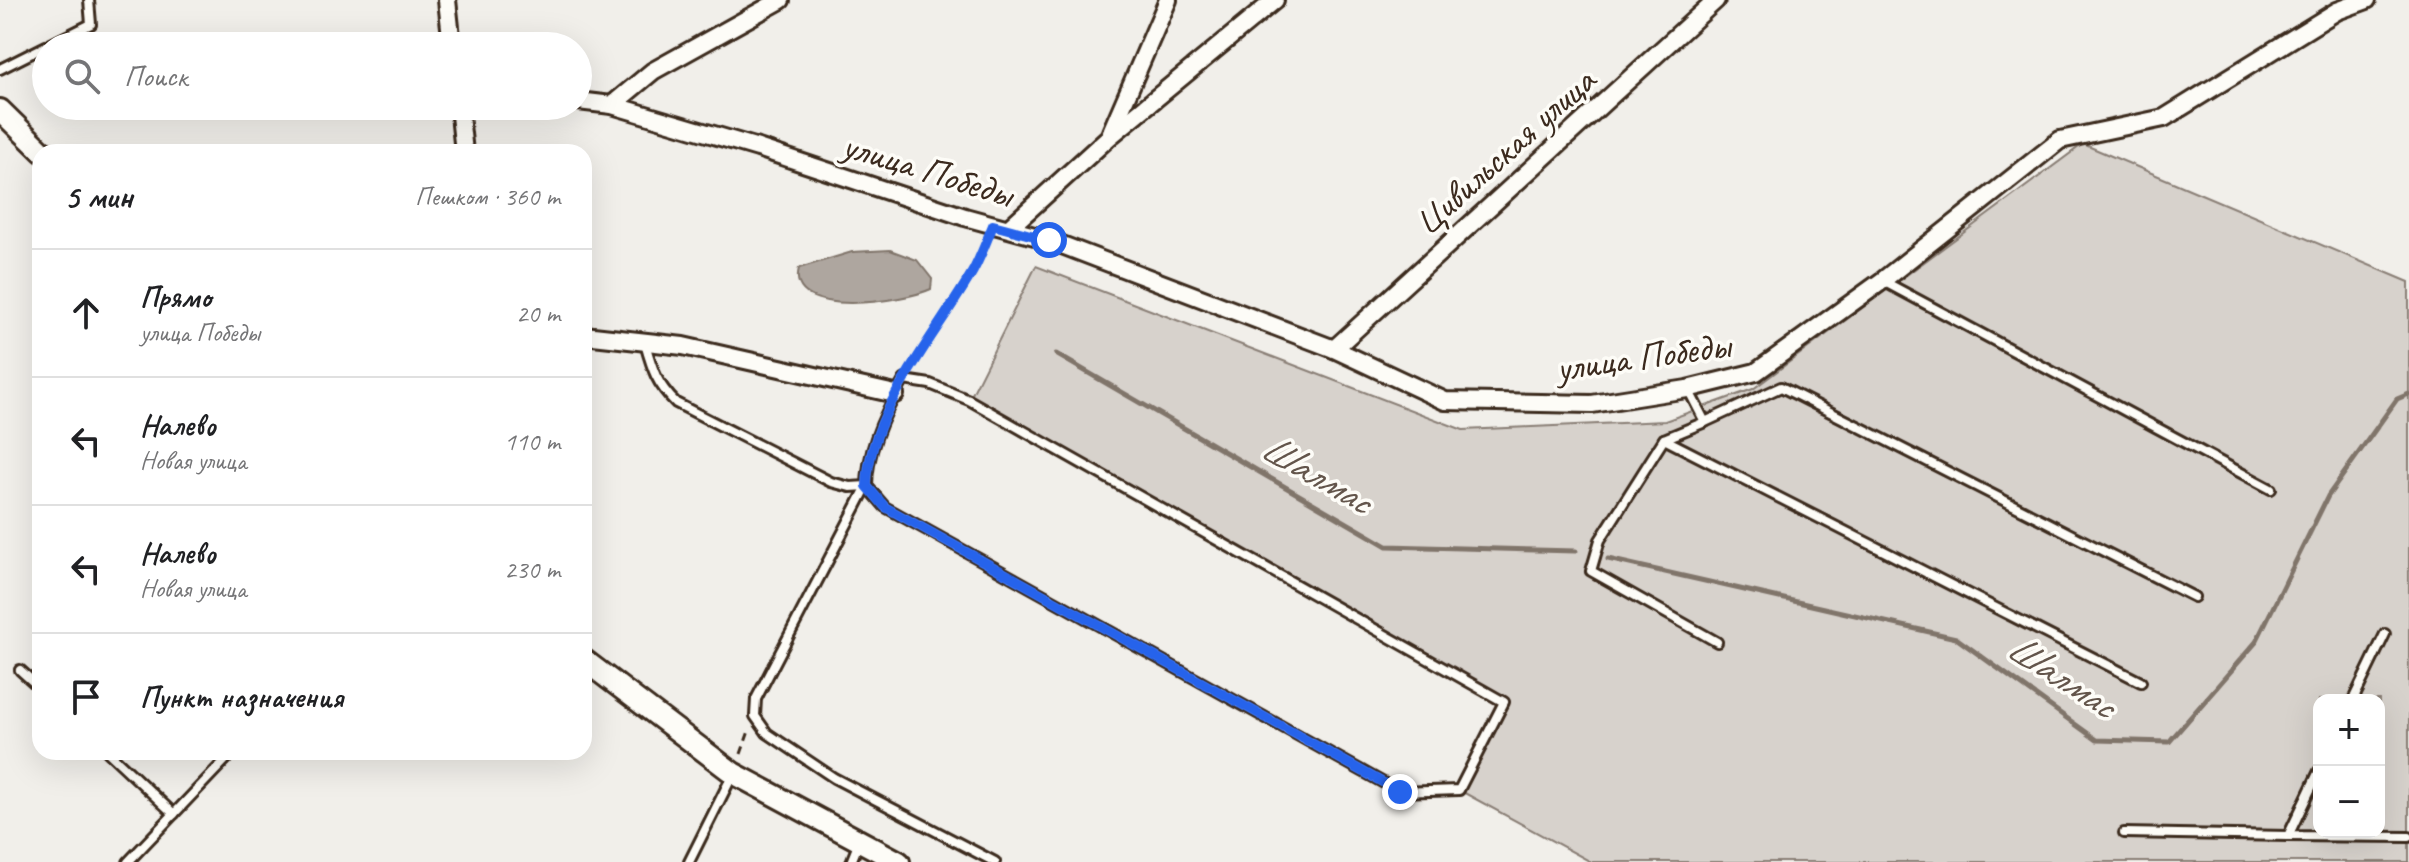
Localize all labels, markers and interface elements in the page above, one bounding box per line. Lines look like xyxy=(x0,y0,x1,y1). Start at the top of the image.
search box xyxy=(32,32,592,120)
icon: search xyxy=(60,54,104,98)
street label: Цивильская улица xyxy=(1404,56,1607,245)
text: Поиск xyxy=(124,57,187,95)
street label: улица Победы xyxy=(835,121,1021,218)
text: 5 мин xyxy=(64,175,133,218)
text: Пешком · 360 m xyxy=(415,180,560,213)
route start xyxy=(1031,222,1067,258)
text: Прямо xyxy=(140,278,211,316)
icon: ahead xyxy=(64,291,108,335)
text: 20 m xyxy=(516,297,560,330)
text: улица Победы xyxy=(140,316,260,349)
street label: улица Победы xyxy=(1551,321,1736,392)
text: Налево xyxy=(140,406,216,444)
icon: left xyxy=(64,419,108,463)
water label: Шалмас xyxy=(1252,422,1384,527)
text: 110 m xyxy=(504,425,560,458)
text: Новая улица xyxy=(140,444,246,477)
text: Налево xyxy=(140,534,216,572)
icon: left xyxy=(64,547,108,591)
text: 230 m xyxy=(504,553,560,586)
text: Новая улица xyxy=(140,572,246,605)
water label: Шалмас xyxy=(1998,622,2129,732)
icon: arrive xyxy=(64,675,108,719)
text: Пункт назначения xyxy=(140,678,343,716)
map controls xyxy=(2313,694,2385,838)
button: + xyxy=(2313,694,2385,766)
button: − xyxy=(2313,766,2385,838)
route end xyxy=(1382,774,1418,810)

